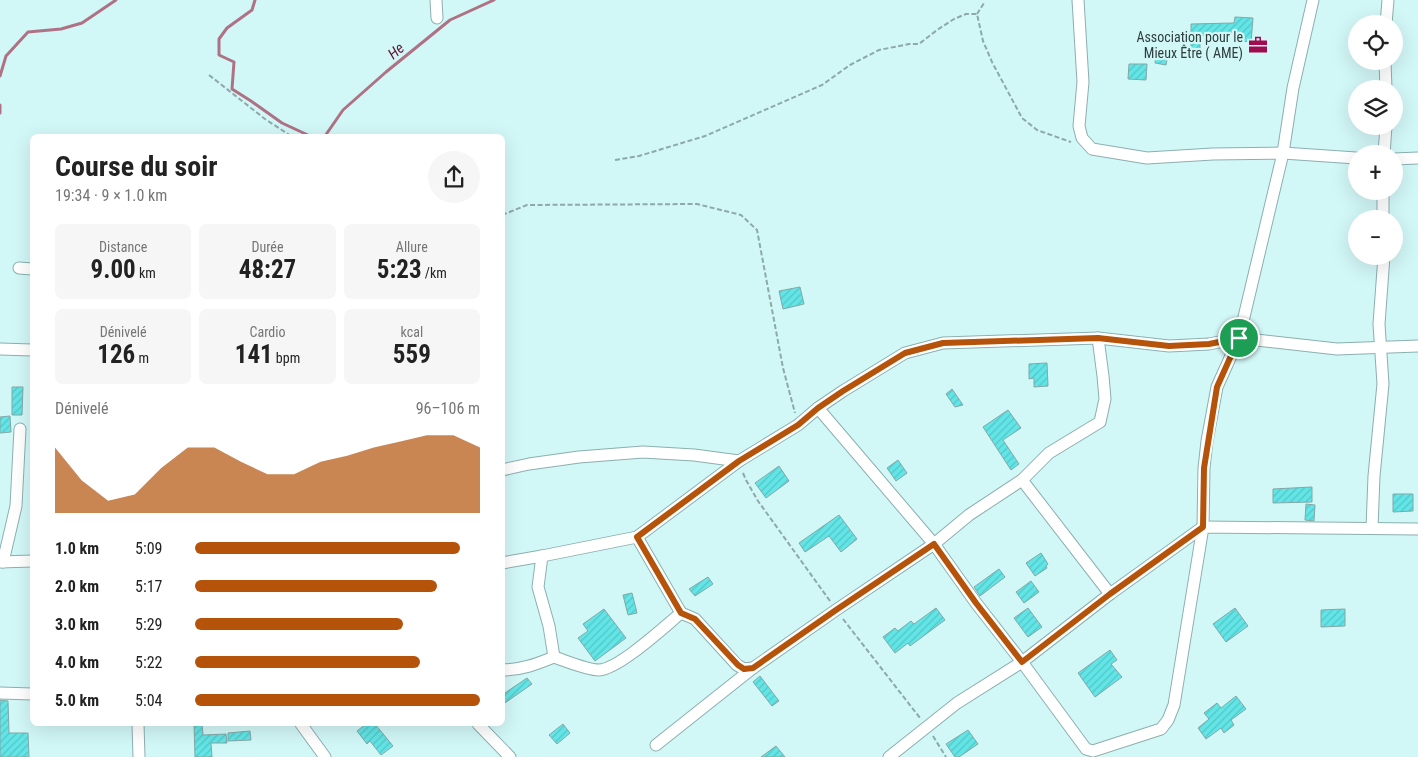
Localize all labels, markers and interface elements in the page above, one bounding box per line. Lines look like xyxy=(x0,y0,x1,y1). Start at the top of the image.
map controls xyxy=(1348,15,1403,265)
button: locate xyxy=(1348,15,1403,70)
place label: Association pour le Mieux Être ( AME) xyxy=(1136,29,1243,62)
office icon: Association pour le Mieux Être ( AME) xyxy=(1247,34,1269,56)
water label: He xyxy=(384,39,408,63)
button: layers xyxy=(1348,80,1403,135)
button: + xyxy=(1348,145,1403,200)
text: Course du soir xyxy=(55,150,218,183)
button: share xyxy=(428,151,480,203)
text: 19:34 · 9 × 1.0 km xyxy=(55,186,167,205)
button: − xyxy=(1348,210,1403,265)
text: Distance xyxy=(99,239,147,255)
text: Durée xyxy=(251,239,284,255)
text: Allure xyxy=(396,239,428,255)
text: 9.00 xyxy=(91,255,136,284)
text: 48:27 xyxy=(239,255,296,284)
text: 5:23 xyxy=(377,255,422,284)
text: km xyxy=(136,265,156,281)
text: /km xyxy=(422,265,447,281)
pin xyxy=(1218,317,1260,359)
text: Dénivelé xyxy=(100,324,147,340)
text: Cardio xyxy=(250,324,285,340)
text: kcal xyxy=(401,324,423,340)
icon: arrive xyxy=(1225,324,1253,352)
text: 126 xyxy=(97,340,135,369)
text: 141 xyxy=(235,340,273,369)
text: 559 xyxy=(393,340,431,369)
text: m xyxy=(135,350,149,366)
text: bpm xyxy=(273,350,300,366)
text: Dénivelé xyxy=(55,399,108,418)
text: 96–106 m xyxy=(416,399,480,418)
text: 1.0 km xyxy=(55,539,99,558)
text: 5:09 xyxy=(135,539,162,558)
text: 2.0 km xyxy=(55,577,99,596)
text: 5:17 xyxy=(135,577,162,596)
text: 3.0 km xyxy=(55,615,99,634)
text: 5:29 xyxy=(135,615,162,634)
text: 4.0 km xyxy=(55,653,99,672)
text: 5:22 xyxy=(135,653,162,672)
text: 5.0 km xyxy=(55,691,99,710)
text: 5:04 xyxy=(135,691,162,710)

